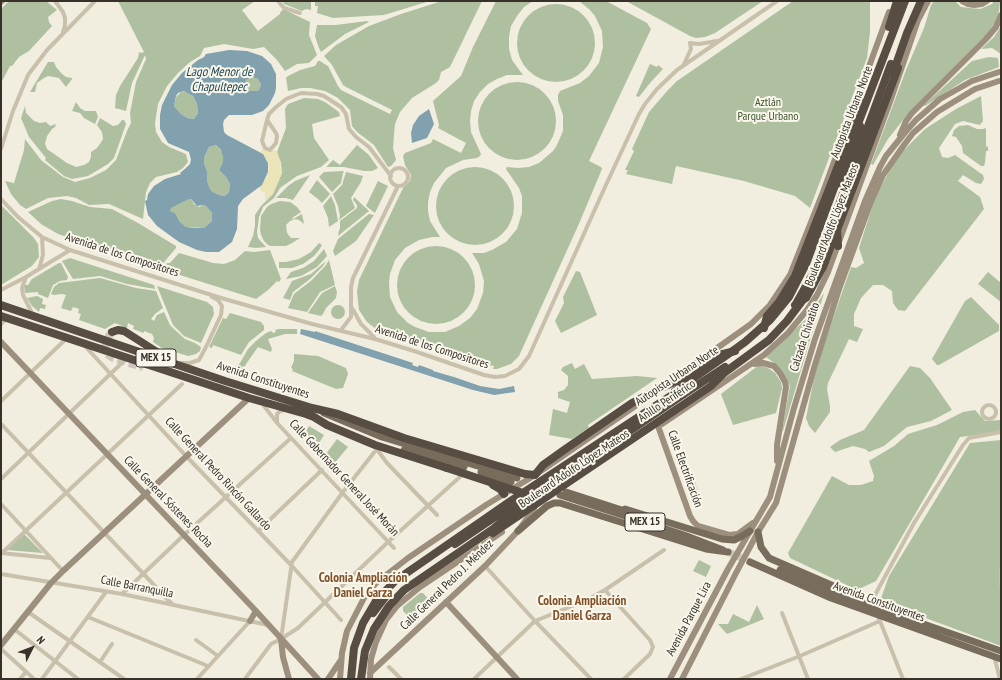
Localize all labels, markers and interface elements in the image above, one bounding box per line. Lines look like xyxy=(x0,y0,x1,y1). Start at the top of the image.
water label: Lago Menor de Chapultepec xyxy=(186,64,252,95)
street label: Autopista Urbana Norte xyxy=(828,64,876,160)
park label: Aztlán Parque Urbano xyxy=(737,96,799,124)
street label: Boulevard Adolfo López Mateos xyxy=(802,162,862,288)
street label: Avenida de los Compositores xyxy=(63,230,181,280)
street label: Calzada Chivatito xyxy=(787,301,823,373)
street label: Avenida de los Compositores xyxy=(373,322,491,372)
street label: Autopista Urbana Norte xyxy=(633,343,721,409)
road number: MEX 15 xyxy=(136,349,176,367)
street label: Avenida Constituyentes xyxy=(215,358,311,402)
street label: Anillo Periférico xyxy=(636,377,698,425)
street label: Calle General Pedro Rincón Gallardo xyxy=(162,414,274,534)
street label: Calle Gobernador General José Morán xyxy=(286,417,402,539)
street label: Boulevard Adolfo López Mateos xyxy=(516,427,632,511)
street label: Calle Electrificación xyxy=(664,428,706,510)
street label: Calle General Sóstenes Rocha xyxy=(120,453,216,551)
road number: MEX 15 xyxy=(625,513,665,531)
street label: Calle General Pedro J. Méndez xyxy=(397,537,497,633)
district label: Colonia Ampliación Daniel Garza xyxy=(319,570,407,601)
street label: Calle Barranquilla xyxy=(99,573,175,601)
street label: Avenida Parque Lira xyxy=(663,579,715,659)
street label: Avenida Constituyentes xyxy=(831,579,927,625)
district label: Colonia Ampliación Daniel Garza xyxy=(538,593,626,624)
north arrow xyxy=(12,628,52,668)
text: N xyxy=(34,633,48,647)

